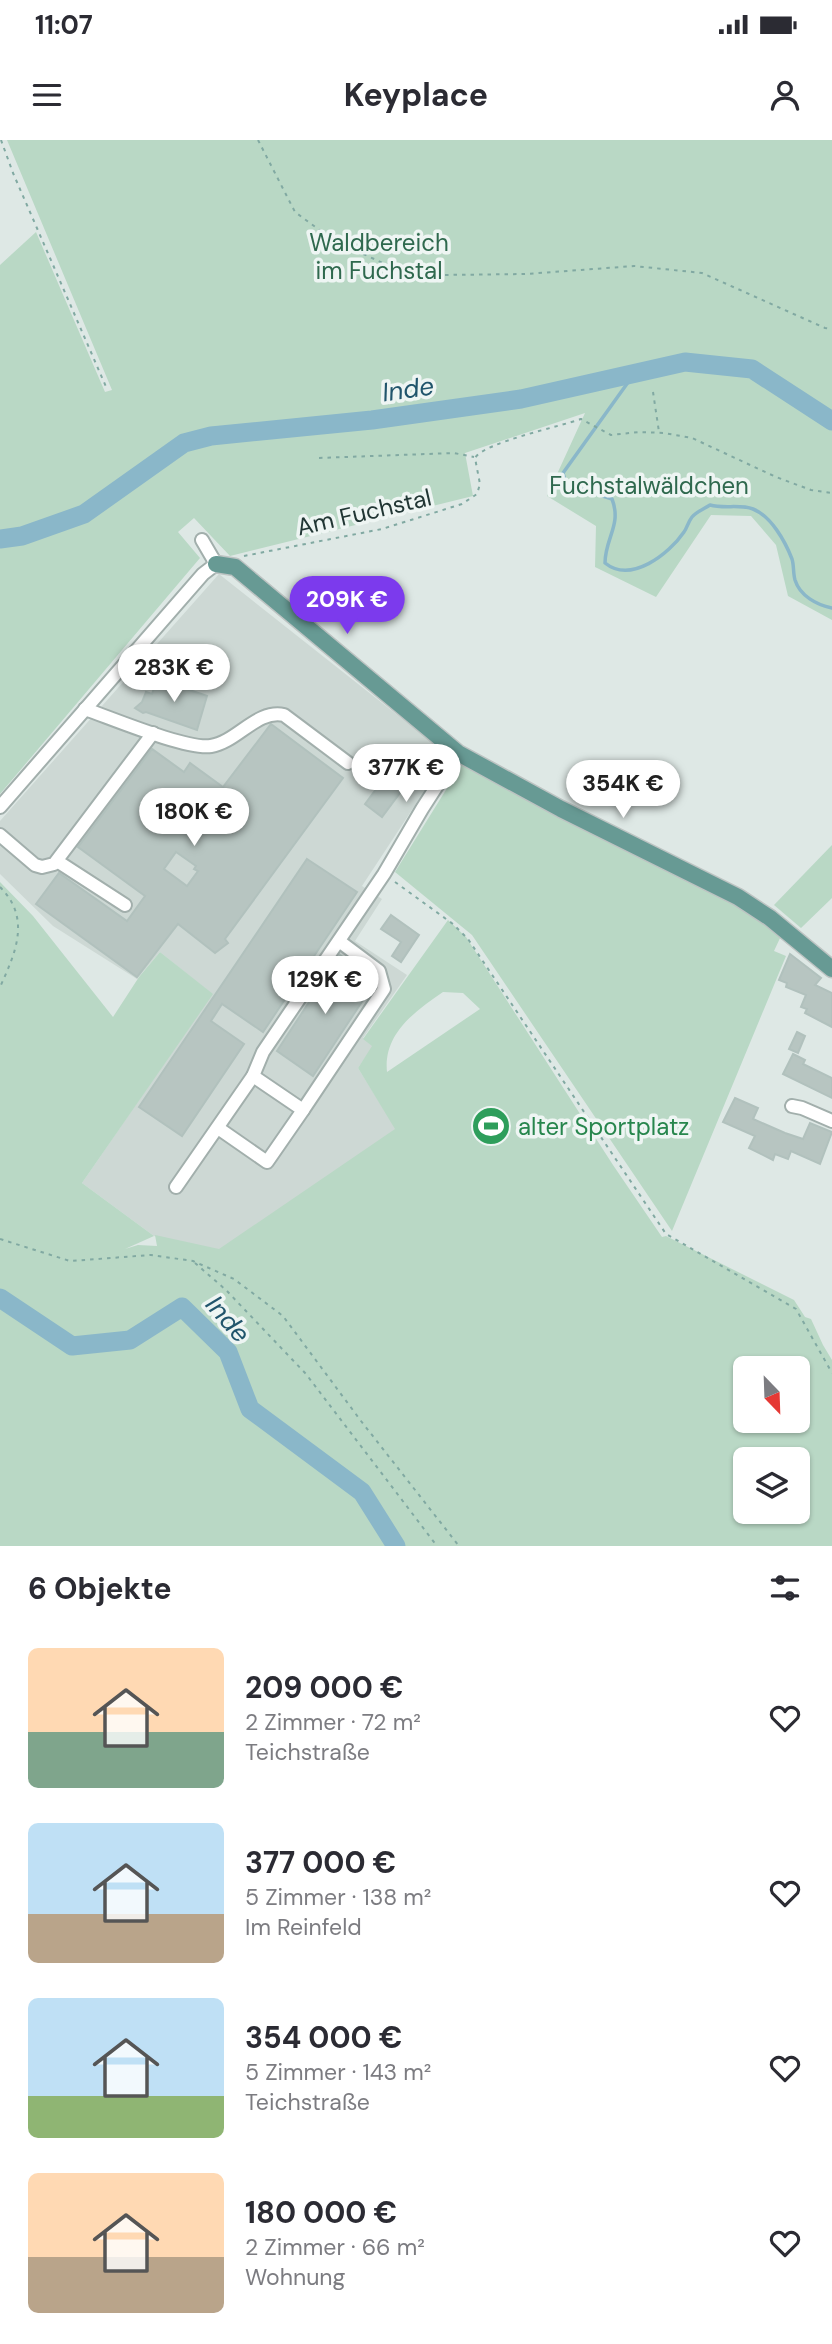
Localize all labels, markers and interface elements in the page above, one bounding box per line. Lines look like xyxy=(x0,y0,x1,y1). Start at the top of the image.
text: 11:07 xyxy=(35,8,93,42)
text: Keyplace xyxy=(344,74,488,116)
icon: menu xyxy=(28,76,66,114)
icon: person xyxy=(766,76,804,114)
park label: Waldbereich im Fuchstal xyxy=(309,227,449,286)
water label: Inde xyxy=(380,369,436,409)
park label: Fuchstalwäldchen xyxy=(549,470,749,501)
street label: Am Fuchstal xyxy=(294,481,434,543)
pin: 209K € xyxy=(290,576,404,636)
text: 209K € xyxy=(306,584,388,614)
pin: 283K € xyxy=(117,644,231,704)
text: 283K € xyxy=(134,652,214,682)
pin: 377K € xyxy=(349,744,463,804)
text: 377K € xyxy=(367,752,445,782)
pin: 354K € xyxy=(566,760,680,820)
text: 354K € xyxy=(582,768,664,798)
pin: 180K € xyxy=(137,788,251,848)
text: 180K € xyxy=(155,796,233,826)
pin: 129K € xyxy=(268,956,382,1016)
text: 129K € xyxy=(288,964,362,994)
sports icon: alter Sportplatz xyxy=(470,1105,512,1147)
place label: alter Sportplatz xyxy=(518,1111,689,1142)
water label: Inde xyxy=(198,1288,258,1350)
north arrow xyxy=(733,1356,810,1433)
map controls xyxy=(733,1356,810,1524)
button: layers xyxy=(733,1447,810,1524)
text: 6 Objekte xyxy=(28,1569,172,1608)
icon: filters xyxy=(766,1569,804,1607)
text: 209 000 € xyxy=(245,1668,404,1707)
icon: home xyxy=(84,1676,168,1760)
icon: heart xyxy=(766,1699,804,1737)
text: 2 Zimmer · 72 m² xyxy=(245,1707,421,1737)
text: Teichstraße xyxy=(245,1737,370,1767)
text: 377 000 € xyxy=(245,1843,396,1882)
icon: home xyxy=(84,1851,168,1935)
icon: heart xyxy=(766,1874,804,1912)
text: 5 Zimmer · 138 m² xyxy=(245,1882,431,1912)
text: Im Reinfeld xyxy=(245,1912,362,1942)
text: 354 000 € xyxy=(245,2018,402,2057)
icon: home xyxy=(84,2026,168,2110)
icon: heart xyxy=(766,2049,804,2087)
text: 5 Zimmer · 143 m² xyxy=(245,2057,431,2087)
text: Teichstraße xyxy=(245,2087,370,2117)
text: 180 000 € xyxy=(245,2193,397,2232)
icon: home xyxy=(84,2201,168,2285)
icon: heart xyxy=(766,2224,804,2262)
text: 2 Zimmer · 66 m² xyxy=(245,2232,425,2262)
text: Wohnung xyxy=(245,2262,345,2292)

